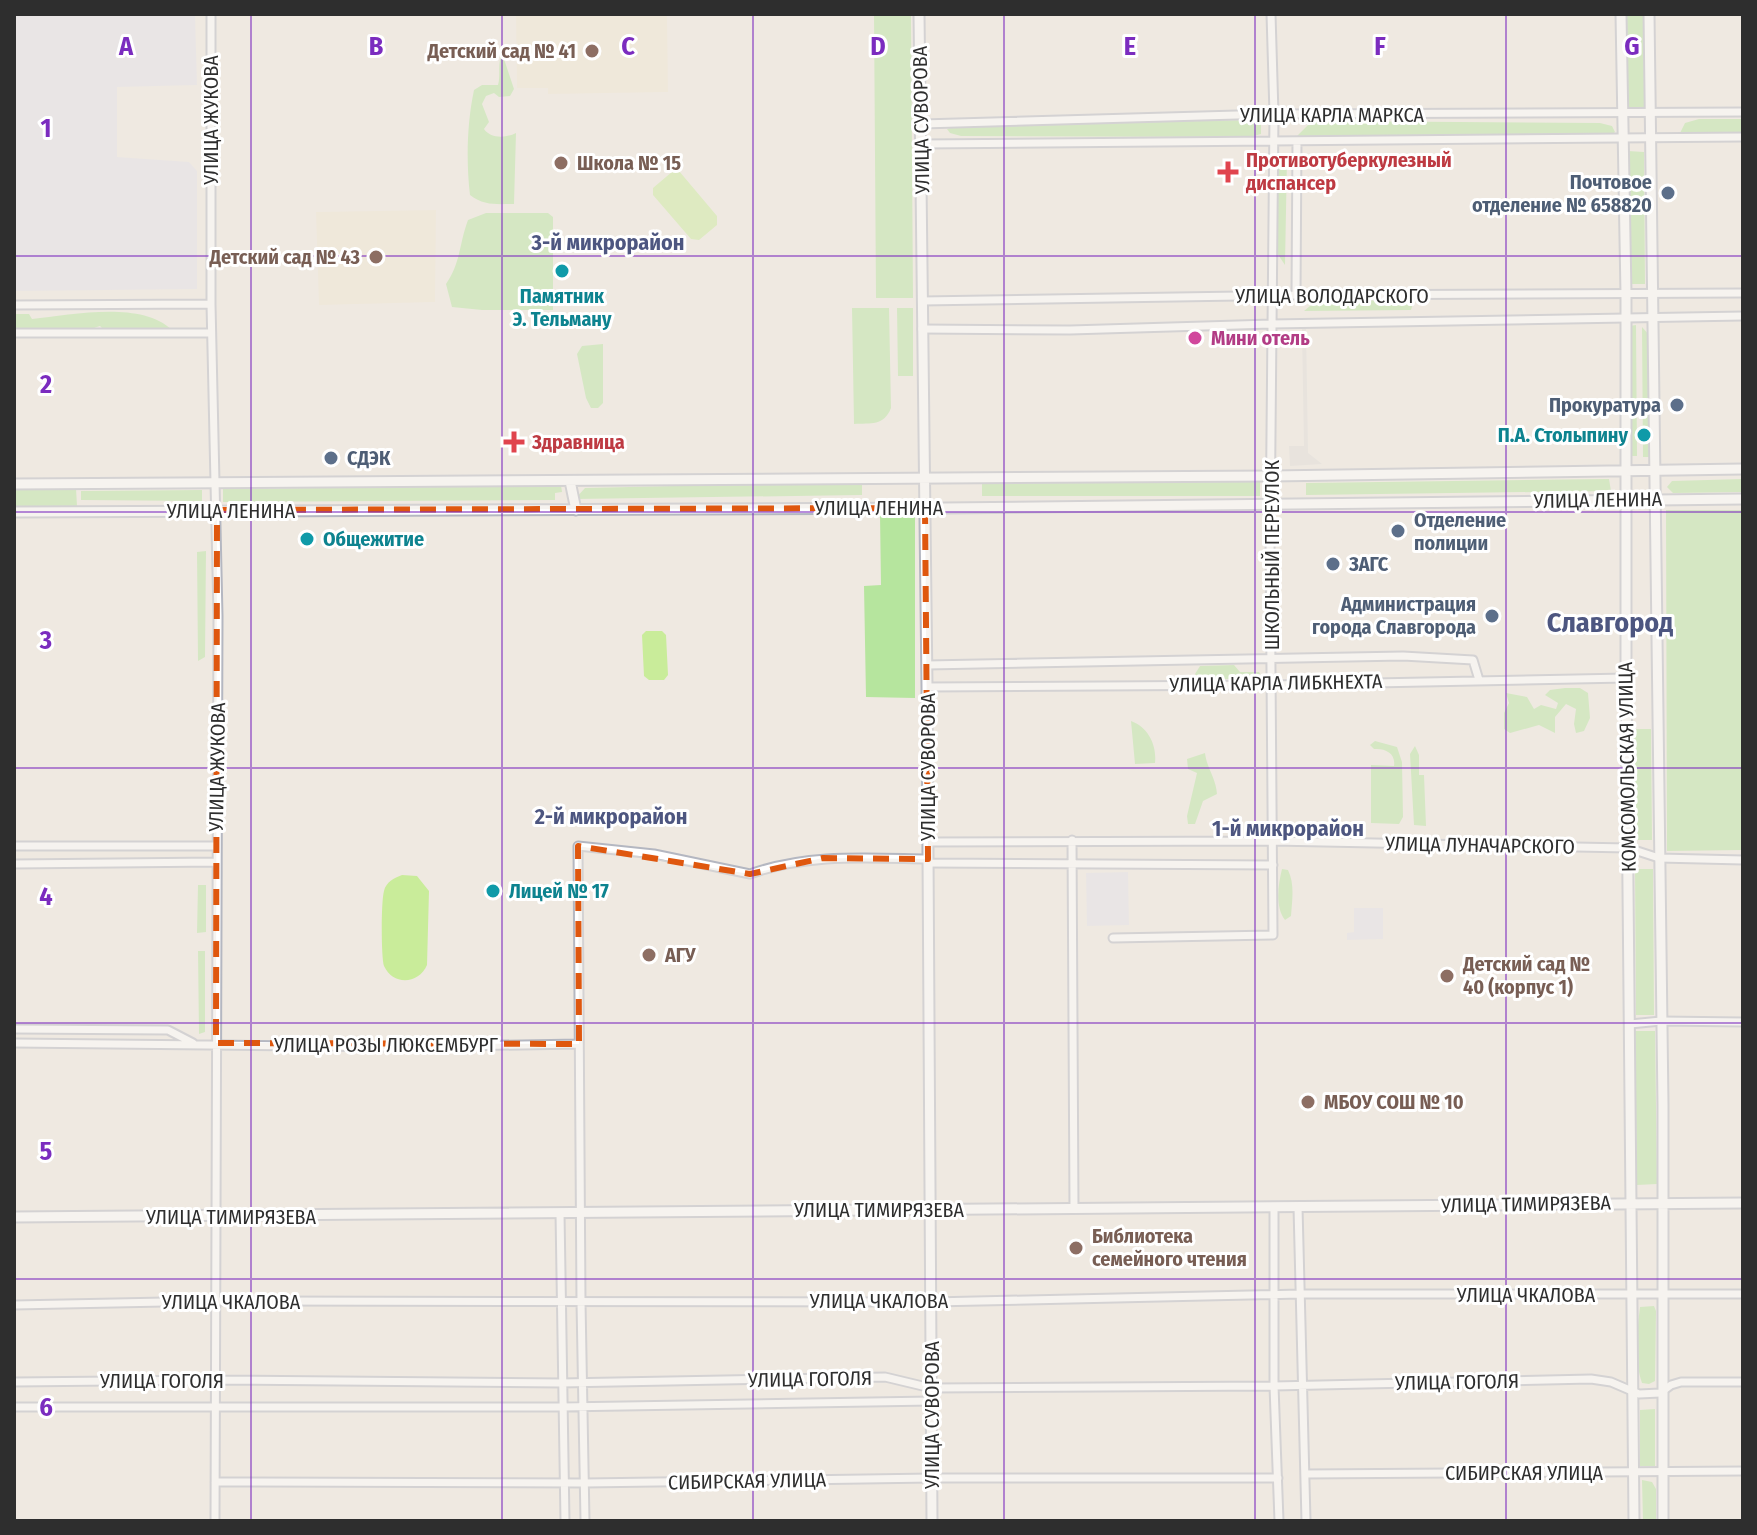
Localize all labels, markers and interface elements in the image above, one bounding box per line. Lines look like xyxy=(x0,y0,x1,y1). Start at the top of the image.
text: A xyxy=(118,31,134,62)
text: B xyxy=(369,31,384,62)
text: C xyxy=(621,31,635,62)
text: D xyxy=(870,31,886,62)
text: E xyxy=(1124,31,1136,62)
text: F xyxy=(1374,31,1386,62)
text: G xyxy=(1624,31,1640,62)
place label: Детский сад № 41 xyxy=(427,39,576,63)
marker: Детский сад № 41 xyxy=(583,42,601,60)
street label: УЛИЦА СУВОРОВА xyxy=(908,45,934,195)
street label: УЛИЦА ЖУКОВА xyxy=(199,55,223,186)
street label: УЛИЦА КАРЛА МАРКСА xyxy=(1239,103,1425,127)
text: 1 xyxy=(41,113,52,144)
place label: Противотуберкулезный диспансер xyxy=(1245,148,1452,195)
place label: Школа № 15 xyxy=(577,151,681,175)
marker: Школа № 15 xyxy=(552,154,570,172)
marker: Противотуберкулезный диспансер xyxy=(1217,161,1239,183)
place label: Почтовое отделение № 658820 xyxy=(1472,170,1652,217)
marker: Почтовое отделение № 658820 xyxy=(1659,184,1677,202)
district label: 3-й микрорайон xyxy=(531,229,684,256)
place label: Детский сад № 43 xyxy=(208,245,360,269)
marker: Детский сад № 43 xyxy=(367,248,385,266)
marker: Памятник Э. Тельману xyxy=(553,262,571,280)
place label: Памятник Э. Тельману xyxy=(513,284,612,331)
street label: УЛИЦА ВОЛОДАРСКОГО xyxy=(1234,284,1429,308)
place label: Мини отель xyxy=(1211,326,1310,350)
marker: Мини отель xyxy=(1186,329,1204,347)
text: 2 xyxy=(39,369,52,400)
place label: Прокуратура xyxy=(1549,393,1661,417)
marker: Прокуратура xyxy=(1668,396,1686,414)
place label: П.А. Столыпину xyxy=(1498,423,1628,447)
marker: П.А. Столыпину xyxy=(1635,426,1653,444)
place label: Здравница xyxy=(531,430,625,454)
marker: Здравница xyxy=(503,431,525,453)
place label: СДЭК xyxy=(347,446,391,470)
marker: СДЭК xyxy=(322,449,340,467)
street label: ШКОЛЬНЫЙ ПЕРЕУЛОК xyxy=(1260,459,1284,650)
street label: УЛИЦА ЛЕНИНА xyxy=(1533,487,1663,513)
street label: УЛИЦА ЛЕНИНА xyxy=(814,496,944,520)
street label: УЛИЦА ЛЕНИНА xyxy=(166,499,296,523)
place label: Отделение полиции xyxy=(1414,508,1506,555)
marker: Отделение полиции xyxy=(1389,522,1407,540)
place label: Общежитие xyxy=(323,527,424,551)
marker: Общежитие xyxy=(298,530,316,548)
place label: ЗАГС xyxy=(1348,552,1389,576)
marker: ЗАГС xyxy=(1324,555,1342,573)
place label: Администрация города Славгорода xyxy=(1312,592,1476,639)
district label: Славгород xyxy=(1547,606,1673,639)
marker: Администрация города Славгорода xyxy=(1483,607,1501,625)
text: 3 xyxy=(39,625,52,656)
street label: КОМСОМОЛЬСКАЯ УЛИЦА xyxy=(1613,661,1641,872)
street label: УЛИЦА КАРЛА ЛИБКНЕХТА xyxy=(1168,669,1383,697)
street label: УЛИЦА СУВОРОВА xyxy=(916,692,940,842)
street label: УЛИЦА ЖУКОВА xyxy=(204,702,230,833)
district label: 2-й микрорайон xyxy=(534,803,687,830)
district label: 1-й микрорайон xyxy=(1212,815,1364,842)
street label: УЛИЦА ЛУНАЧАРСКОГО xyxy=(1384,831,1575,859)
place label: Лицей № 17 xyxy=(509,879,609,903)
text: 4 xyxy=(39,881,53,912)
marker: Лицей № 17 xyxy=(484,882,502,900)
place label: АГУ xyxy=(664,943,696,967)
marker: АГУ xyxy=(640,946,658,964)
place label: Детский сад № 40 (корпус 1) xyxy=(1462,952,1590,999)
marker: Детский сад № 40 (корпус 1) xyxy=(1438,967,1456,985)
street label: УЛИЦА РОЗЫ ЛЮКСЕМБУРГ xyxy=(273,1033,499,1057)
place label: МБОУ СОШ № 10 xyxy=(1324,1090,1464,1114)
marker: МБОУ СОШ № 10 xyxy=(1299,1093,1317,1111)
text: 5 xyxy=(40,1136,53,1167)
street label: УЛИЦА ТИМИРЯЗЕВА xyxy=(1440,1191,1612,1217)
street label: УЛИЦА ТИМИРЯЗЕВА xyxy=(793,1198,964,1222)
street label: УЛИЦА ТИМИРЯЗЕВА xyxy=(145,1205,316,1229)
place label: Библиотека семейного чтения xyxy=(1092,1224,1247,1271)
marker: Библиотека семейного чтения xyxy=(1067,1239,1085,1257)
street label: УЛИЦА ЧКАЛОВА xyxy=(1456,1283,1596,1307)
street label: УЛИЦА ЧКАЛОВА xyxy=(809,1289,949,1313)
street label: УЛИЦА ЧКАЛОВА xyxy=(161,1290,301,1314)
street label: УЛИЦА СУВОРОВА xyxy=(920,1340,944,1490)
street label: УЛИЦА ГОГОЛЯ xyxy=(747,1366,872,1392)
street label: УЛИЦА ГОГОЛЯ xyxy=(99,1369,224,1393)
street label: УЛИЦА ГОГОЛЯ xyxy=(1394,1369,1519,1395)
text: 6 xyxy=(39,1392,53,1423)
street label: СИБИРСКАЯ УЛИЦА xyxy=(1445,1461,1604,1485)
street label: СИБИРСКАЯ УЛИЦА xyxy=(668,1468,827,1494)

